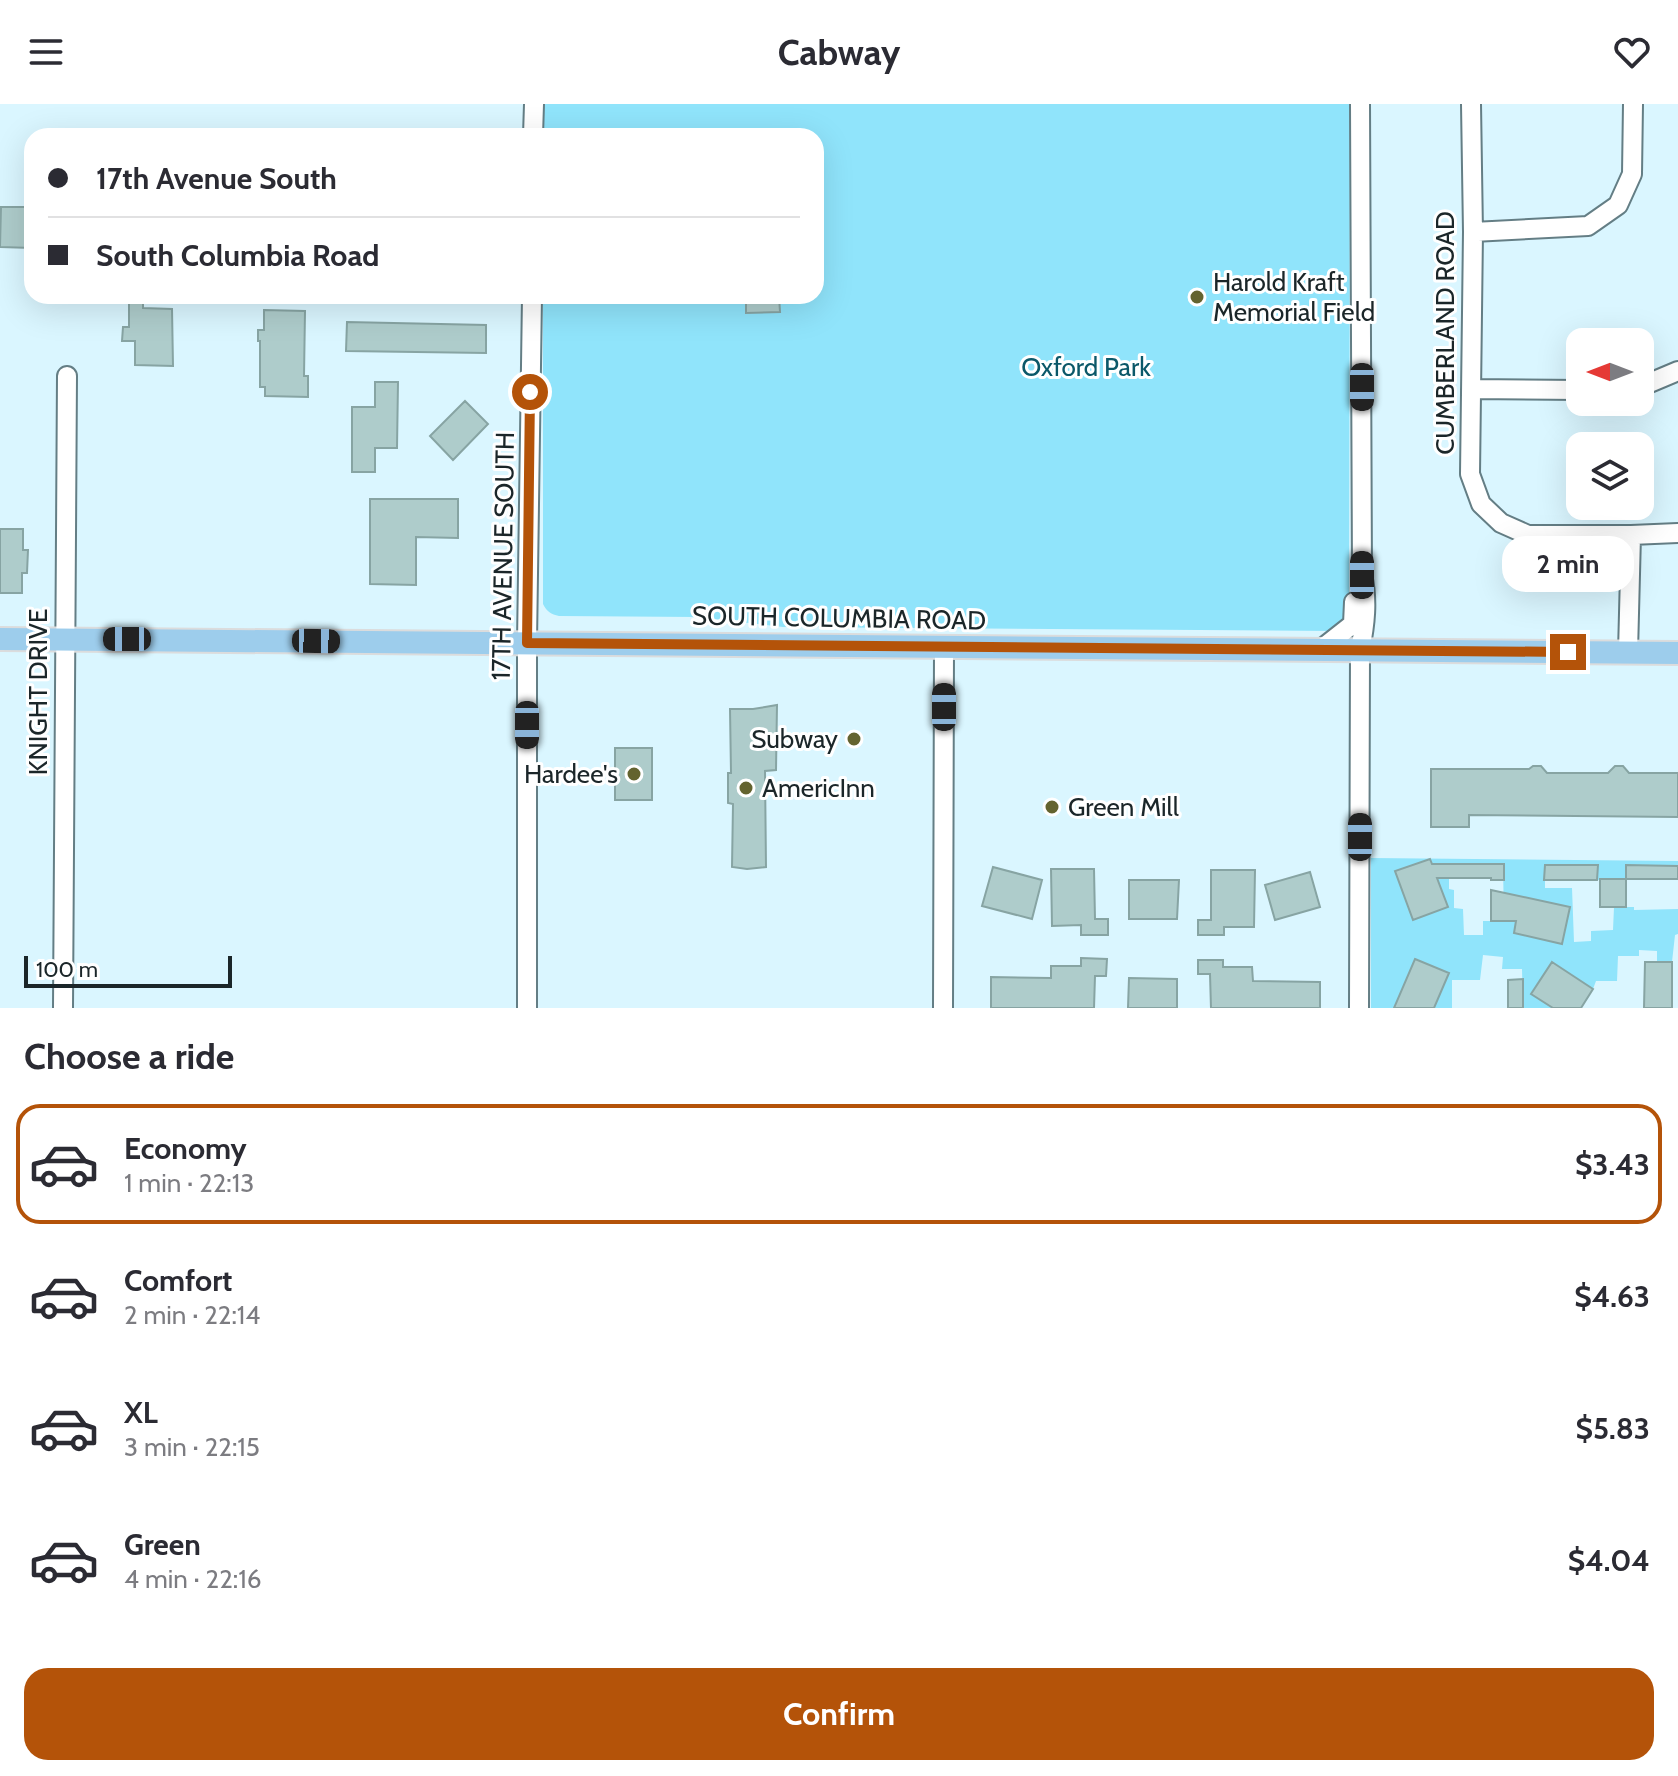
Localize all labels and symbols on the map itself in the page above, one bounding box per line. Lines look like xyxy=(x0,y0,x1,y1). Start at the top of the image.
street label: CUMBERLAND ROAD xyxy=(1429,211,1461,455)
place label: Harold Kraft Memorial Field xyxy=(1213,266,1375,328)
marker: Harold Kraft Memorial Field xyxy=(1188,288,1206,306)
north arrow xyxy=(1566,328,1654,416)
park label: Oxford Park xyxy=(1021,351,1151,383)
car xyxy=(1350,363,1374,411)
route start xyxy=(512,374,548,410)
street label: 17TH AVENUE SOUTH xyxy=(485,431,521,681)
callout: 2 min xyxy=(1502,536,1634,592)
car xyxy=(1350,551,1374,599)
street label: SOUTH COLUMBIA ROAD xyxy=(692,599,986,637)
street label: KNIGHT DRIVE xyxy=(22,609,54,775)
car xyxy=(103,627,151,651)
car xyxy=(292,629,340,653)
route end xyxy=(1550,634,1586,670)
car xyxy=(932,683,956,731)
car xyxy=(515,701,539,749)
place label: Subway xyxy=(751,723,838,755)
marker: Subway xyxy=(845,730,863,748)
place label: Hardee's xyxy=(524,758,618,790)
marker: Hardee's xyxy=(625,765,643,783)
place label: AmericInn xyxy=(762,772,875,804)
marker: AmericInn xyxy=(737,779,755,797)
place label: Green Mill xyxy=(1068,791,1179,823)
marker: Green Mill xyxy=(1043,798,1061,816)
car xyxy=(1348,813,1372,861)
scale bar xyxy=(24,952,232,988)

